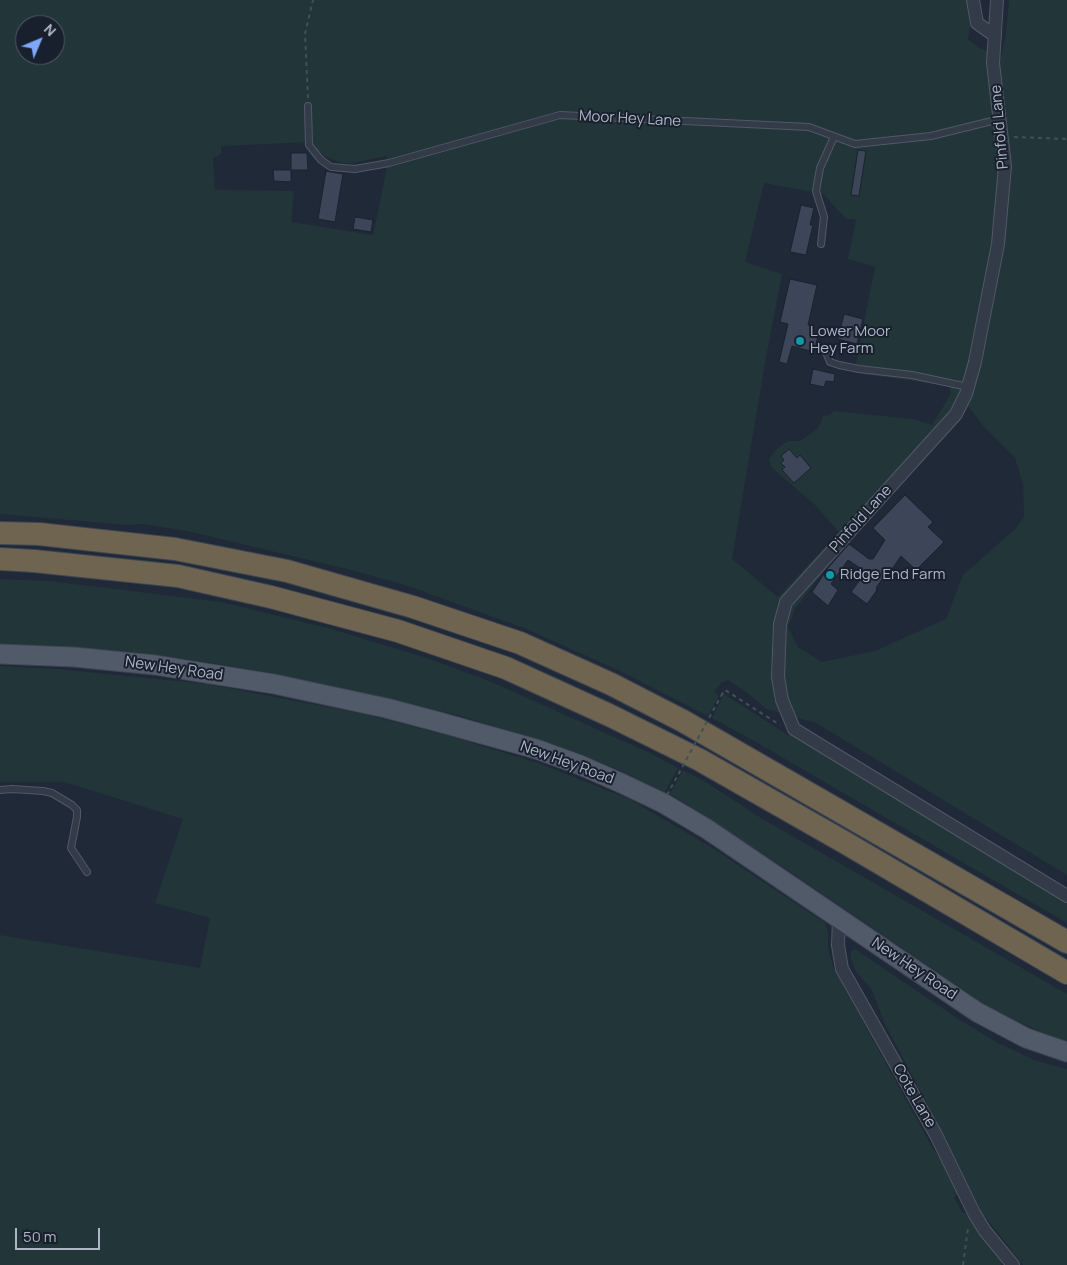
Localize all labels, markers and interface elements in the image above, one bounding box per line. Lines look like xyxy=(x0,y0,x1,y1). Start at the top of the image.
north arrow xyxy=(15,15,65,65)
text: N xyxy=(40,19,61,40)
street label: Pinfold Lane xyxy=(987,84,1013,170)
street label: Moor Hey Lane xyxy=(579,107,681,131)
place label: Lower Moor Hey Farm xyxy=(810,323,890,358)
marker: Lower Moor Hey Farm xyxy=(794,335,806,347)
street label: Pinfold Lane xyxy=(826,482,896,556)
place label: Ridge End Farm xyxy=(840,566,946,584)
marker: Ridge End Farm xyxy=(824,569,836,581)
street label: New Hey Road xyxy=(124,653,224,685)
street label: New Hey Road xyxy=(518,738,616,788)
street label: New Hey Road xyxy=(868,934,960,1004)
street label: Cote Lane xyxy=(889,1061,939,1131)
scale bar xyxy=(18,1218,102,1250)
text: 50 m xyxy=(23,1226,57,1247)

